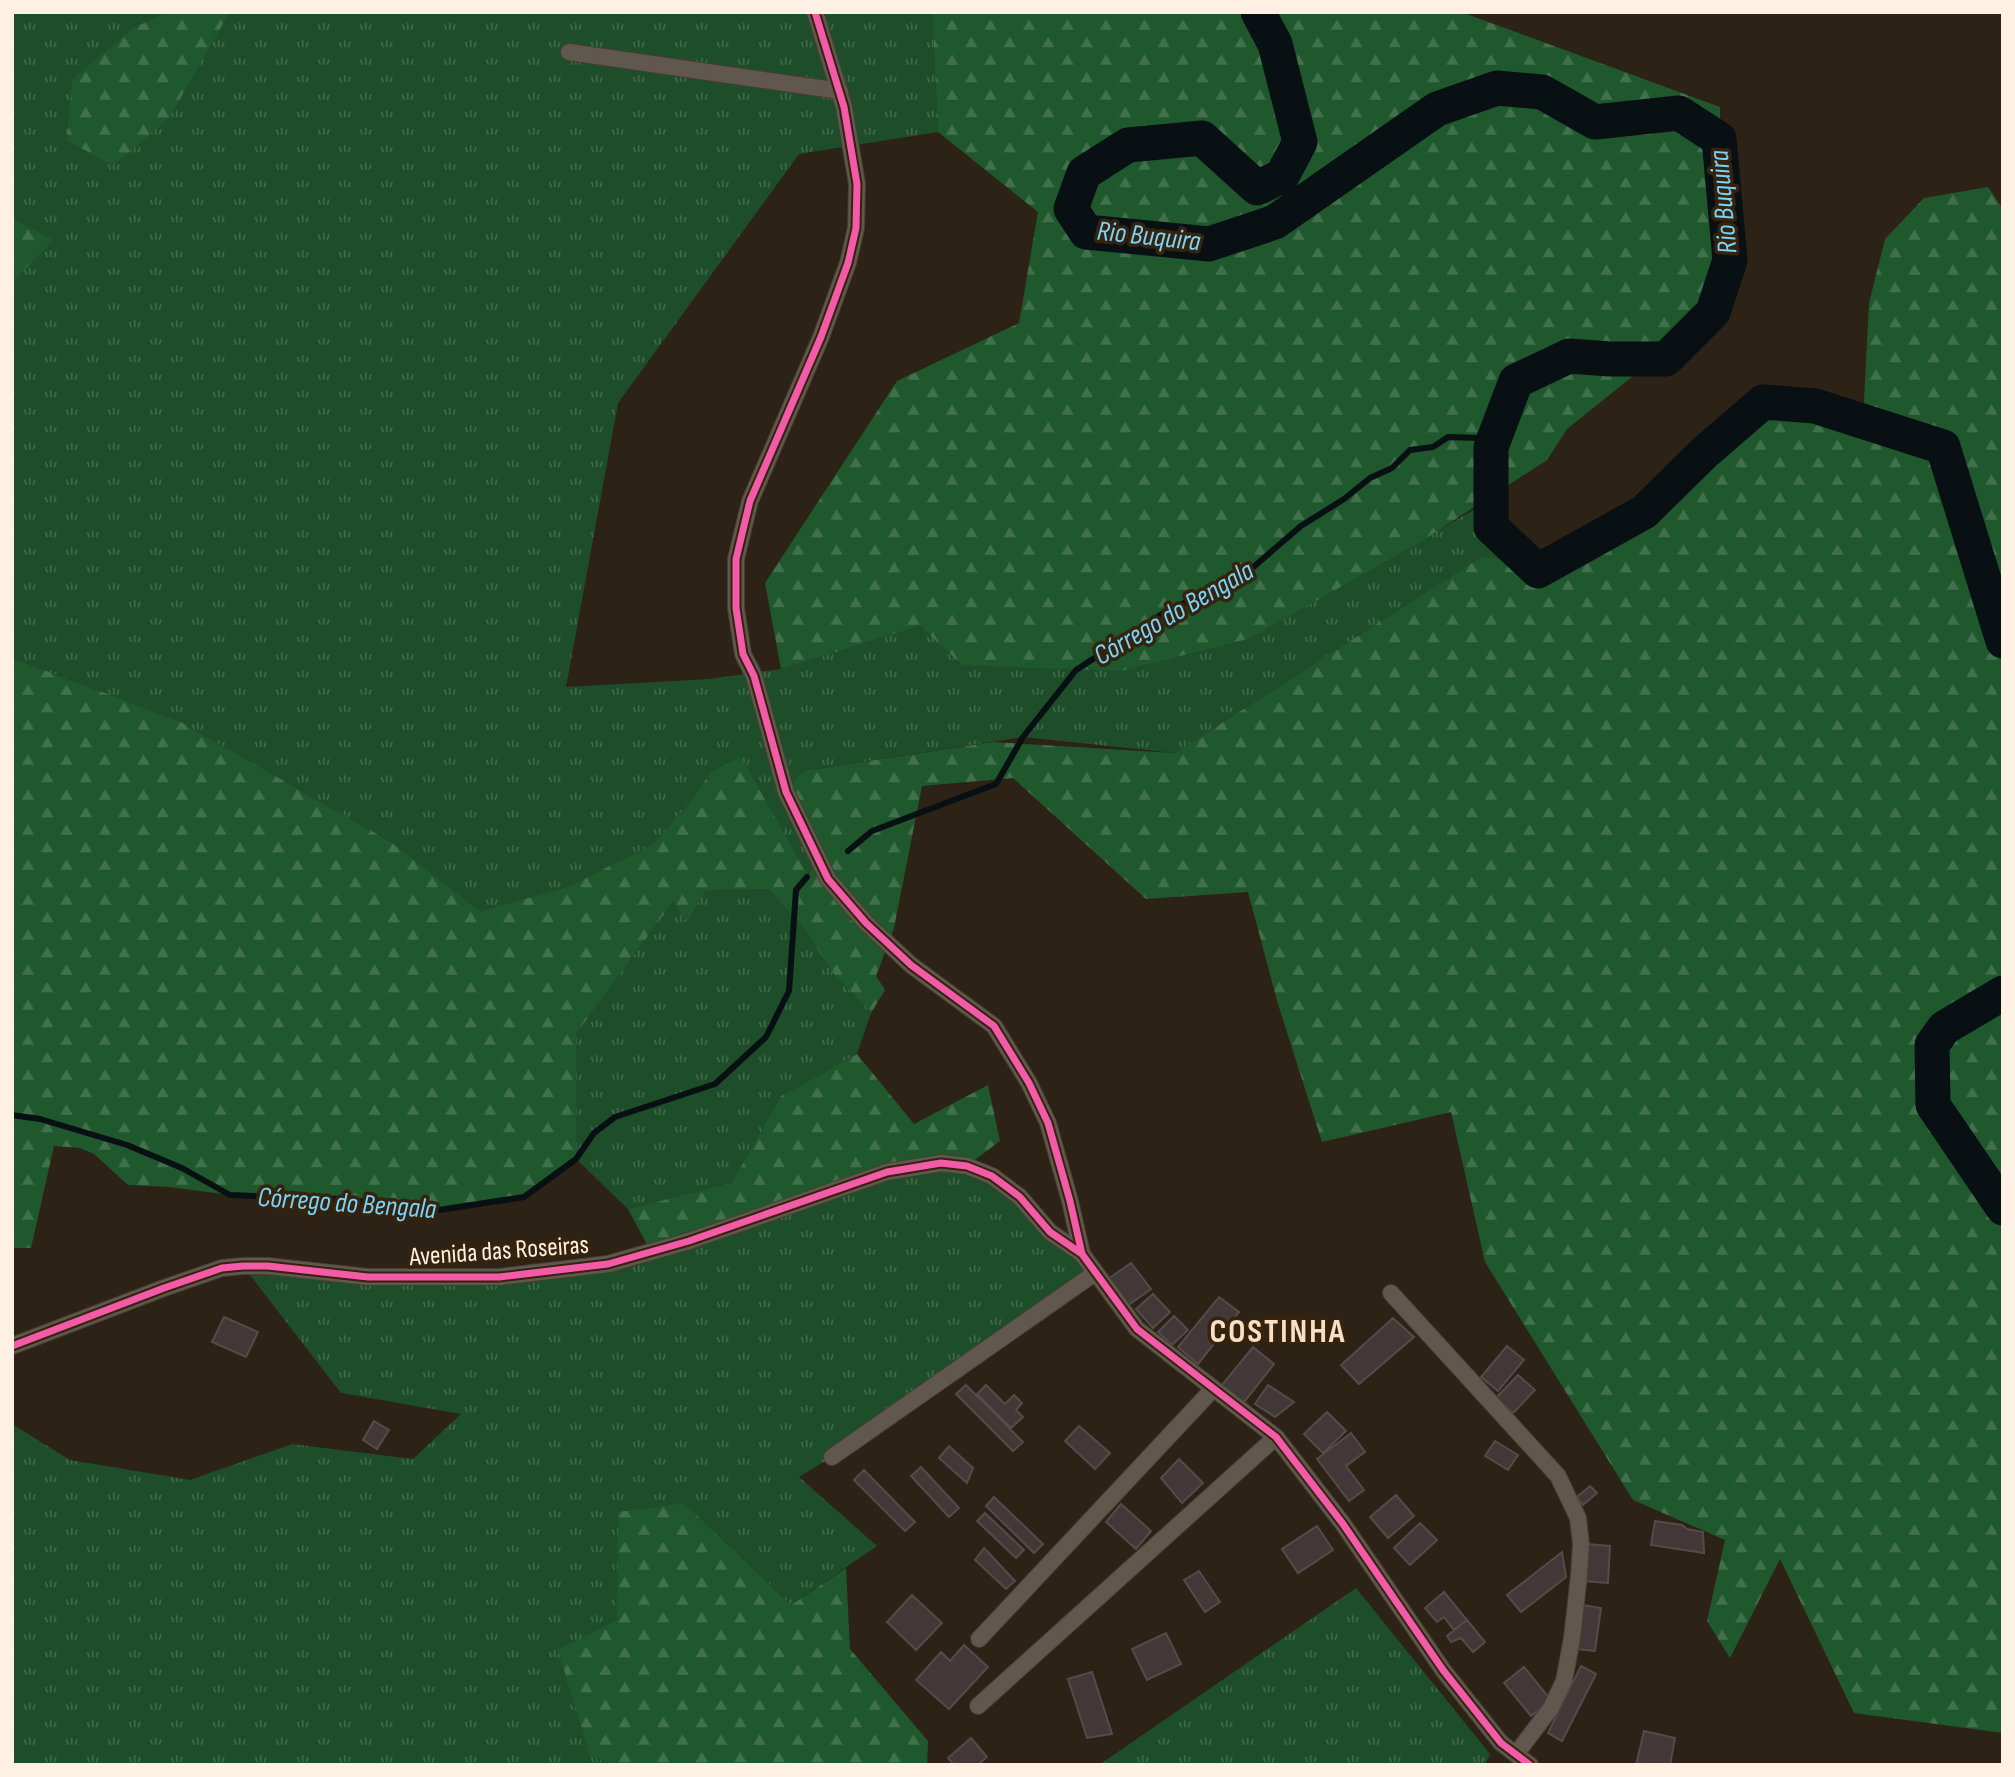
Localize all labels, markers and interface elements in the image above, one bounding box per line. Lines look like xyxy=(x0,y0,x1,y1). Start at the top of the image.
water label: Rio Buquira xyxy=(1702,148,1744,255)
water label: Rio Buquira xyxy=(1095,215,1203,258)
water label: Córrego do Bengala xyxy=(1088,554,1260,672)
water label: Córrego do Bengala xyxy=(256,1181,438,1226)
street label: Avenida das Roseiras xyxy=(407,1230,590,1273)
district label: COSTINHA xyxy=(1209,1312,1347,1352)

